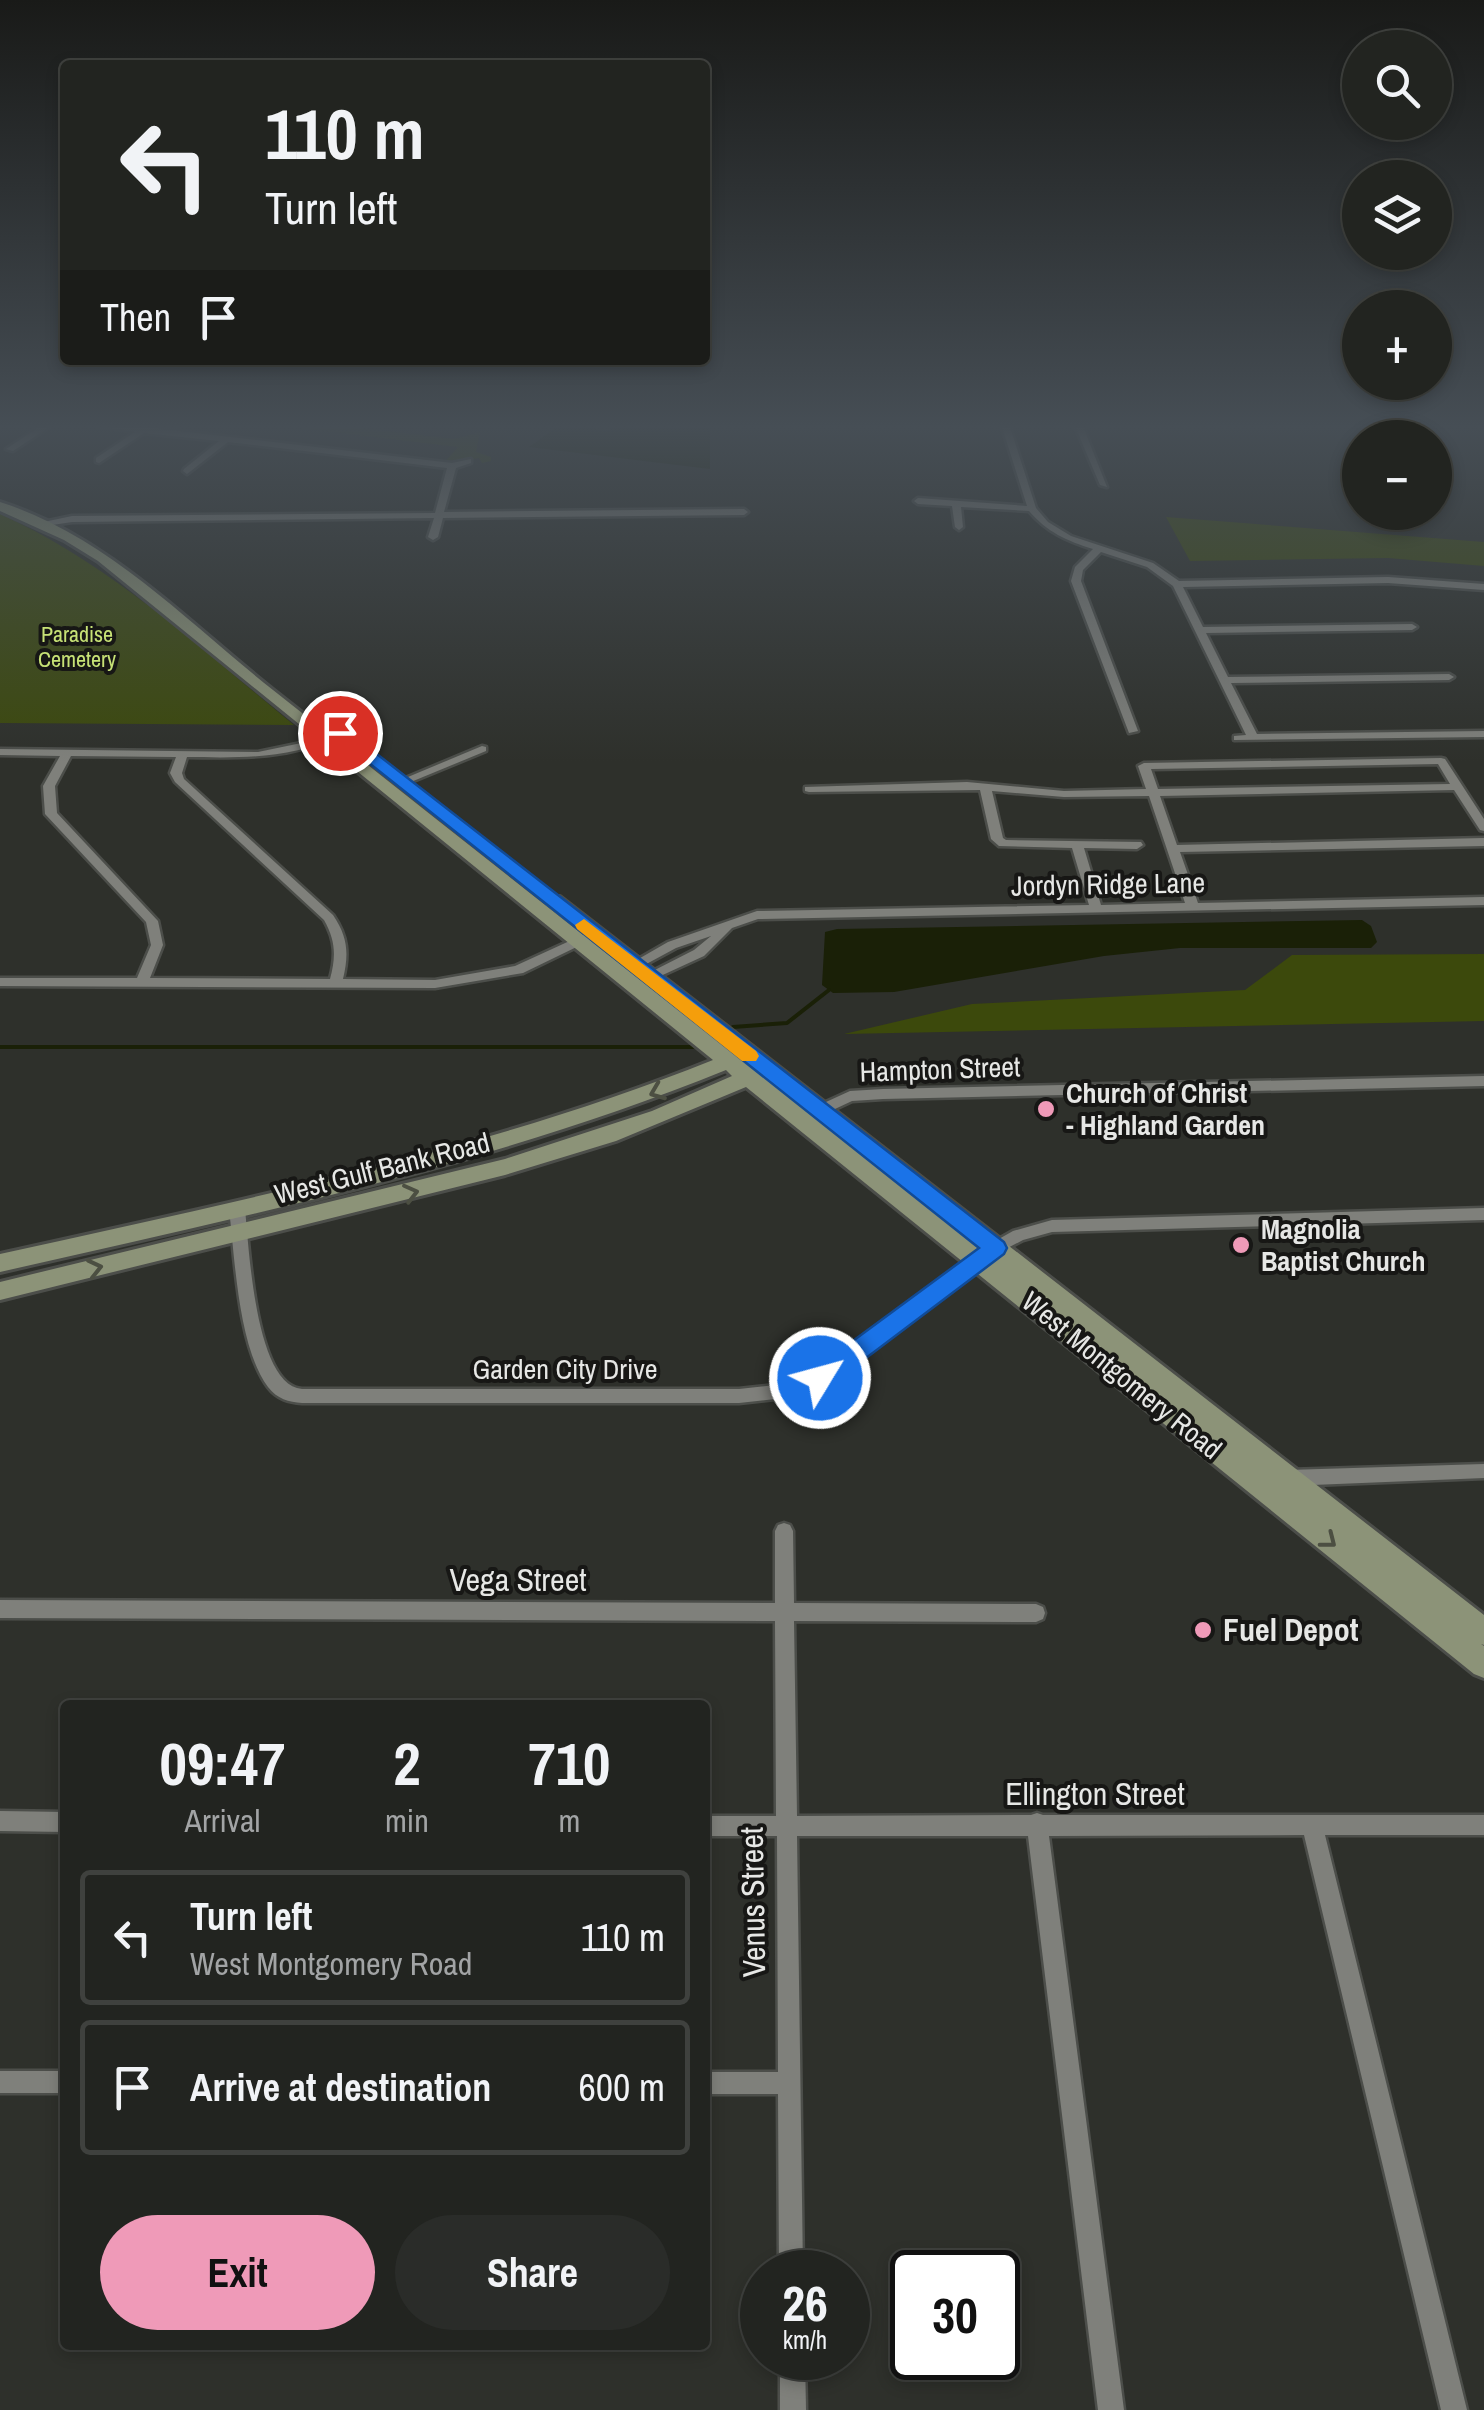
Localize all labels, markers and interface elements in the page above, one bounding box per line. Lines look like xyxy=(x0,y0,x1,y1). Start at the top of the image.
map controls xyxy=(1342,30,1452,530)
button: search xyxy=(1342,30,1452,140)
text: 110 m xyxy=(265,87,425,181)
icon: left xyxy=(100,100,230,230)
button: layers xyxy=(1342,160,1452,270)
text: Turn left xyxy=(265,177,397,238)
icon: arrive xyxy=(191,290,246,345)
button: + xyxy=(1342,290,1452,400)
text: Then xyxy=(100,292,171,343)
button: − xyxy=(1342,420,1452,530)
park label: Paradise Cemetery xyxy=(38,619,116,674)
pin xyxy=(298,691,383,776)
icon: arrive xyxy=(313,706,368,761)
street label: Jordyn Ridge Lane xyxy=(1011,863,1205,905)
street label: Hampton Street xyxy=(859,1047,1021,1091)
place label: Church of Christ - Highland Garden xyxy=(1066,1074,1265,1144)
one-way arrow xyxy=(649,1080,666,1100)
marker: Church of Christ - Highland Garden xyxy=(1035,1098,1057,1120)
street label: West Gulf Bank Road xyxy=(270,1123,494,1213)
one-way arrow xyxy=(402,1183,419,1204)
place label: Magnolia Baptist Church xyxy=(1261,1210,1426,1280)
marker: Magnolia Baptist Church xyxy=(1230,1234,1252,1256)
one-way arrow xyxy=(86,1259,103,1280)
street label: West Montgomery Road xyxy=(1014,1282,1230,1468)
position arrow xyxy=(768,1326,872,1430)
street label: Garden City Drive xyxy=(472,1350,658,1388)
one-way arrow xyxy=(1318,1529,1336,1547)
street label: Vega Street xyxy=(449,1558,587,1601)
place label: Fuel Depot xyxy=(1223,1608,1359,1651)
marker: Fuel Depot xyxy=(1192,1619,1214,1641)
text: 09:47 xyxy=(160,1723,285,1804)
text: 2 xyxy=(393,1723,421,1804)
text: 710 xyxy=(528,1723,610,1804)
street label: Ellington Street xyxy=(1005,1772,1185,1815)
text: Arrival xyxy=(185,1799,260,1842)
text: min xyxy=(385,1799,429,1842)
text: m xyxy=(558,1799,580,1842)
street label: Venus Street xyxy=(730,1827,775,1978)
text: Turn left xyxy=(190,1891,312,1942)
icon: left xyxy=(105,1910,160,1965)
text: 110 m xyxy=(581,1912,665,1963)
text: West Montgomery Road xyxy=(190,1942,472,1985)
icon: arrive xyxy=(105,2060,160,2115)
text: Arrive at destination xyxy=(190,2062,491,2113)
text: 600 m xyxy=(578,2062,665,2113)
button: Exit xyxy=(100,2215,375,2330)
button: Share xyxy=(395,2215,670,2330)
speed limit sign: 30 xyxy=(890,2250,1020,2380)
text: 26 xyxy=(782,2269,828,2337)
text: km/h xyxy=(783,2323,827,2357)

